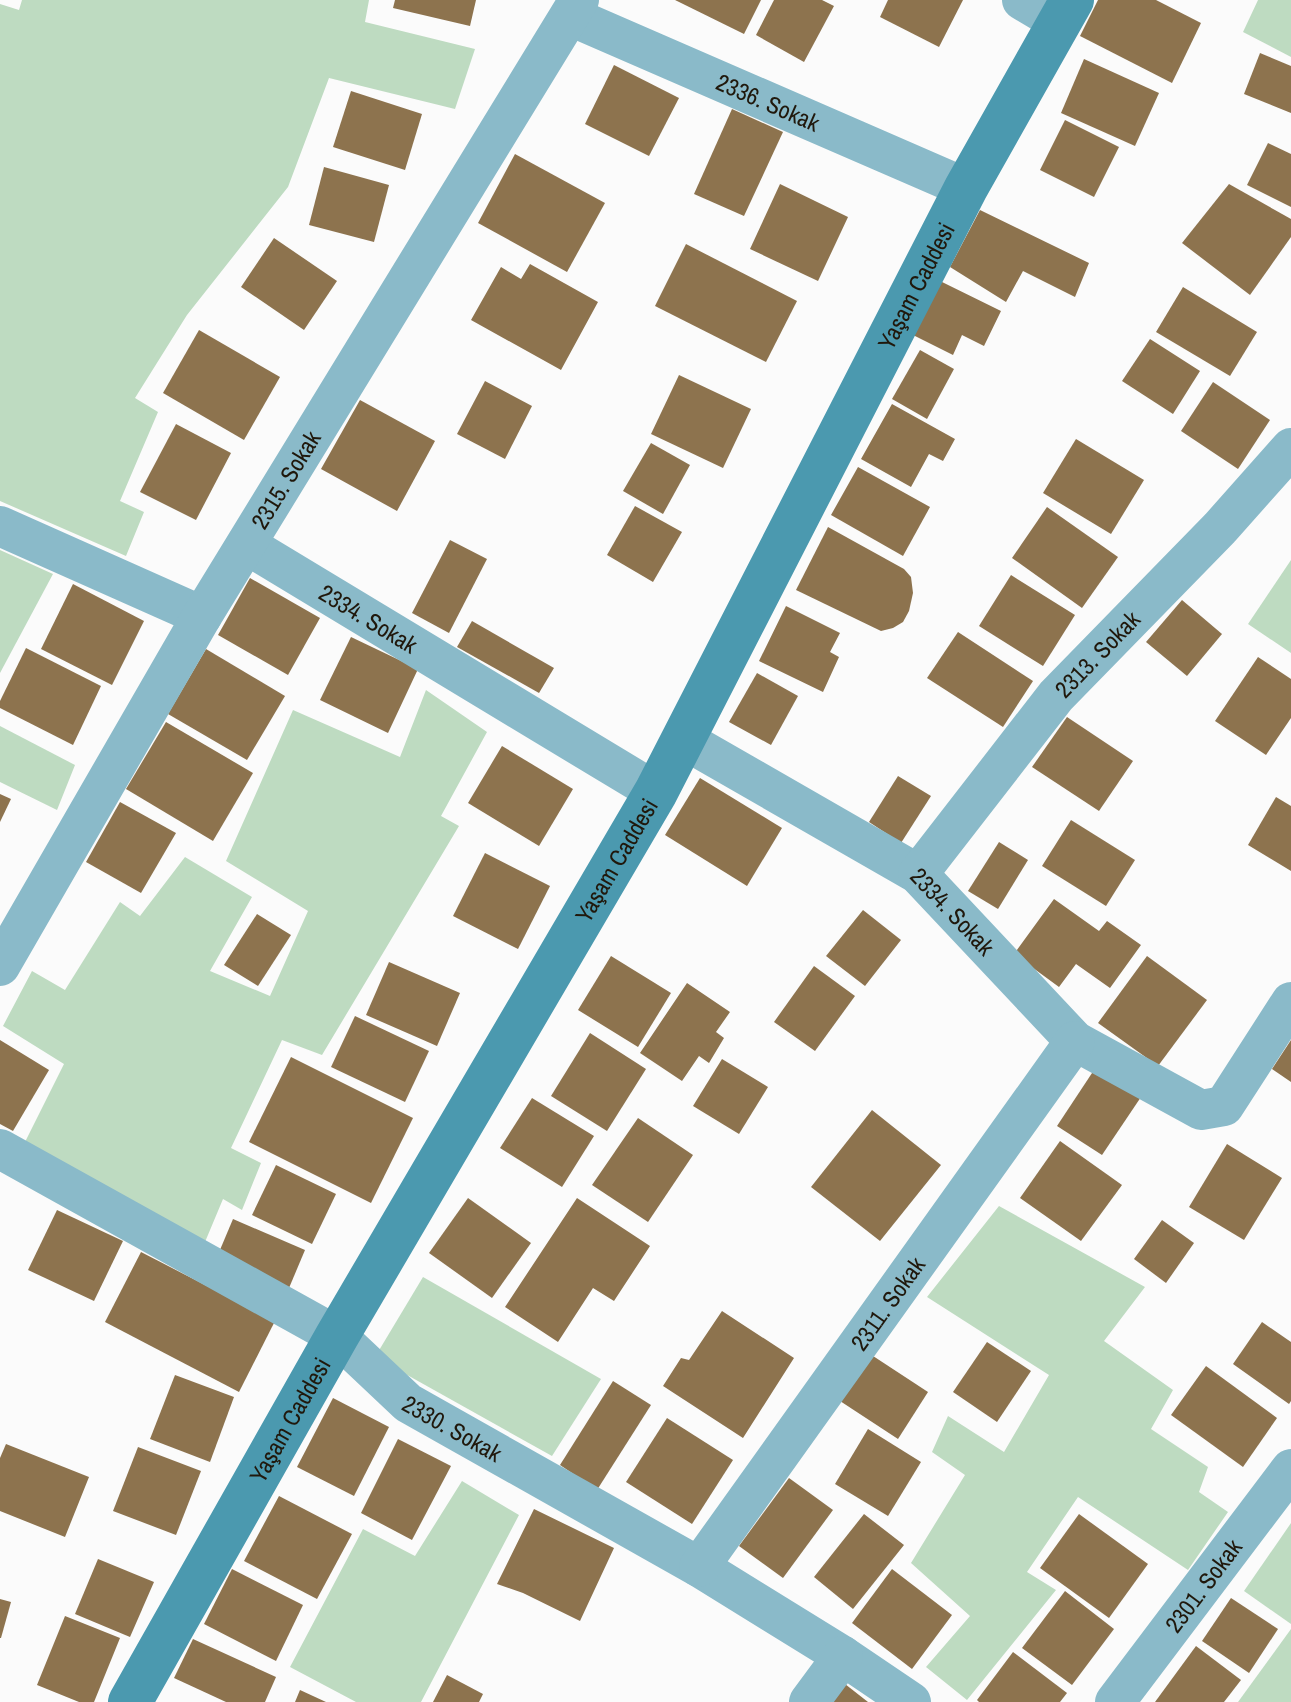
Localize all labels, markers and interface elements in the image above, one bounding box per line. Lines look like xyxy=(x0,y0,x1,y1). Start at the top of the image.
street label: 2336. Sokak xyxy=(712,66,825,139)
street label: Yaşam Caddesi xyxy=(870,217,962,355)
street label: 2315. Sokak xyxy=(243,424,328,535)
street label: 2334. Sokak xyxy=(313,576,424,660)
street label: 2313. Sokak xyxy=(1047,603,1147,704)
street label: Yaşam Caddesi xyxy=(567,792,665,928)
street label: 2334. Sokak xyxy=(904,860,1002,962)
street label: 2311. Sokak xyxy=(843,1250,932,1357)
street label: Yaşam Caddesi xyxy=(241,1352,338,1488)
street label: 2330. Sokak xyxy=(397,1387,508,1469)
street label: 2301. Sokak xyxy=(1157,1532,1249,1639)

